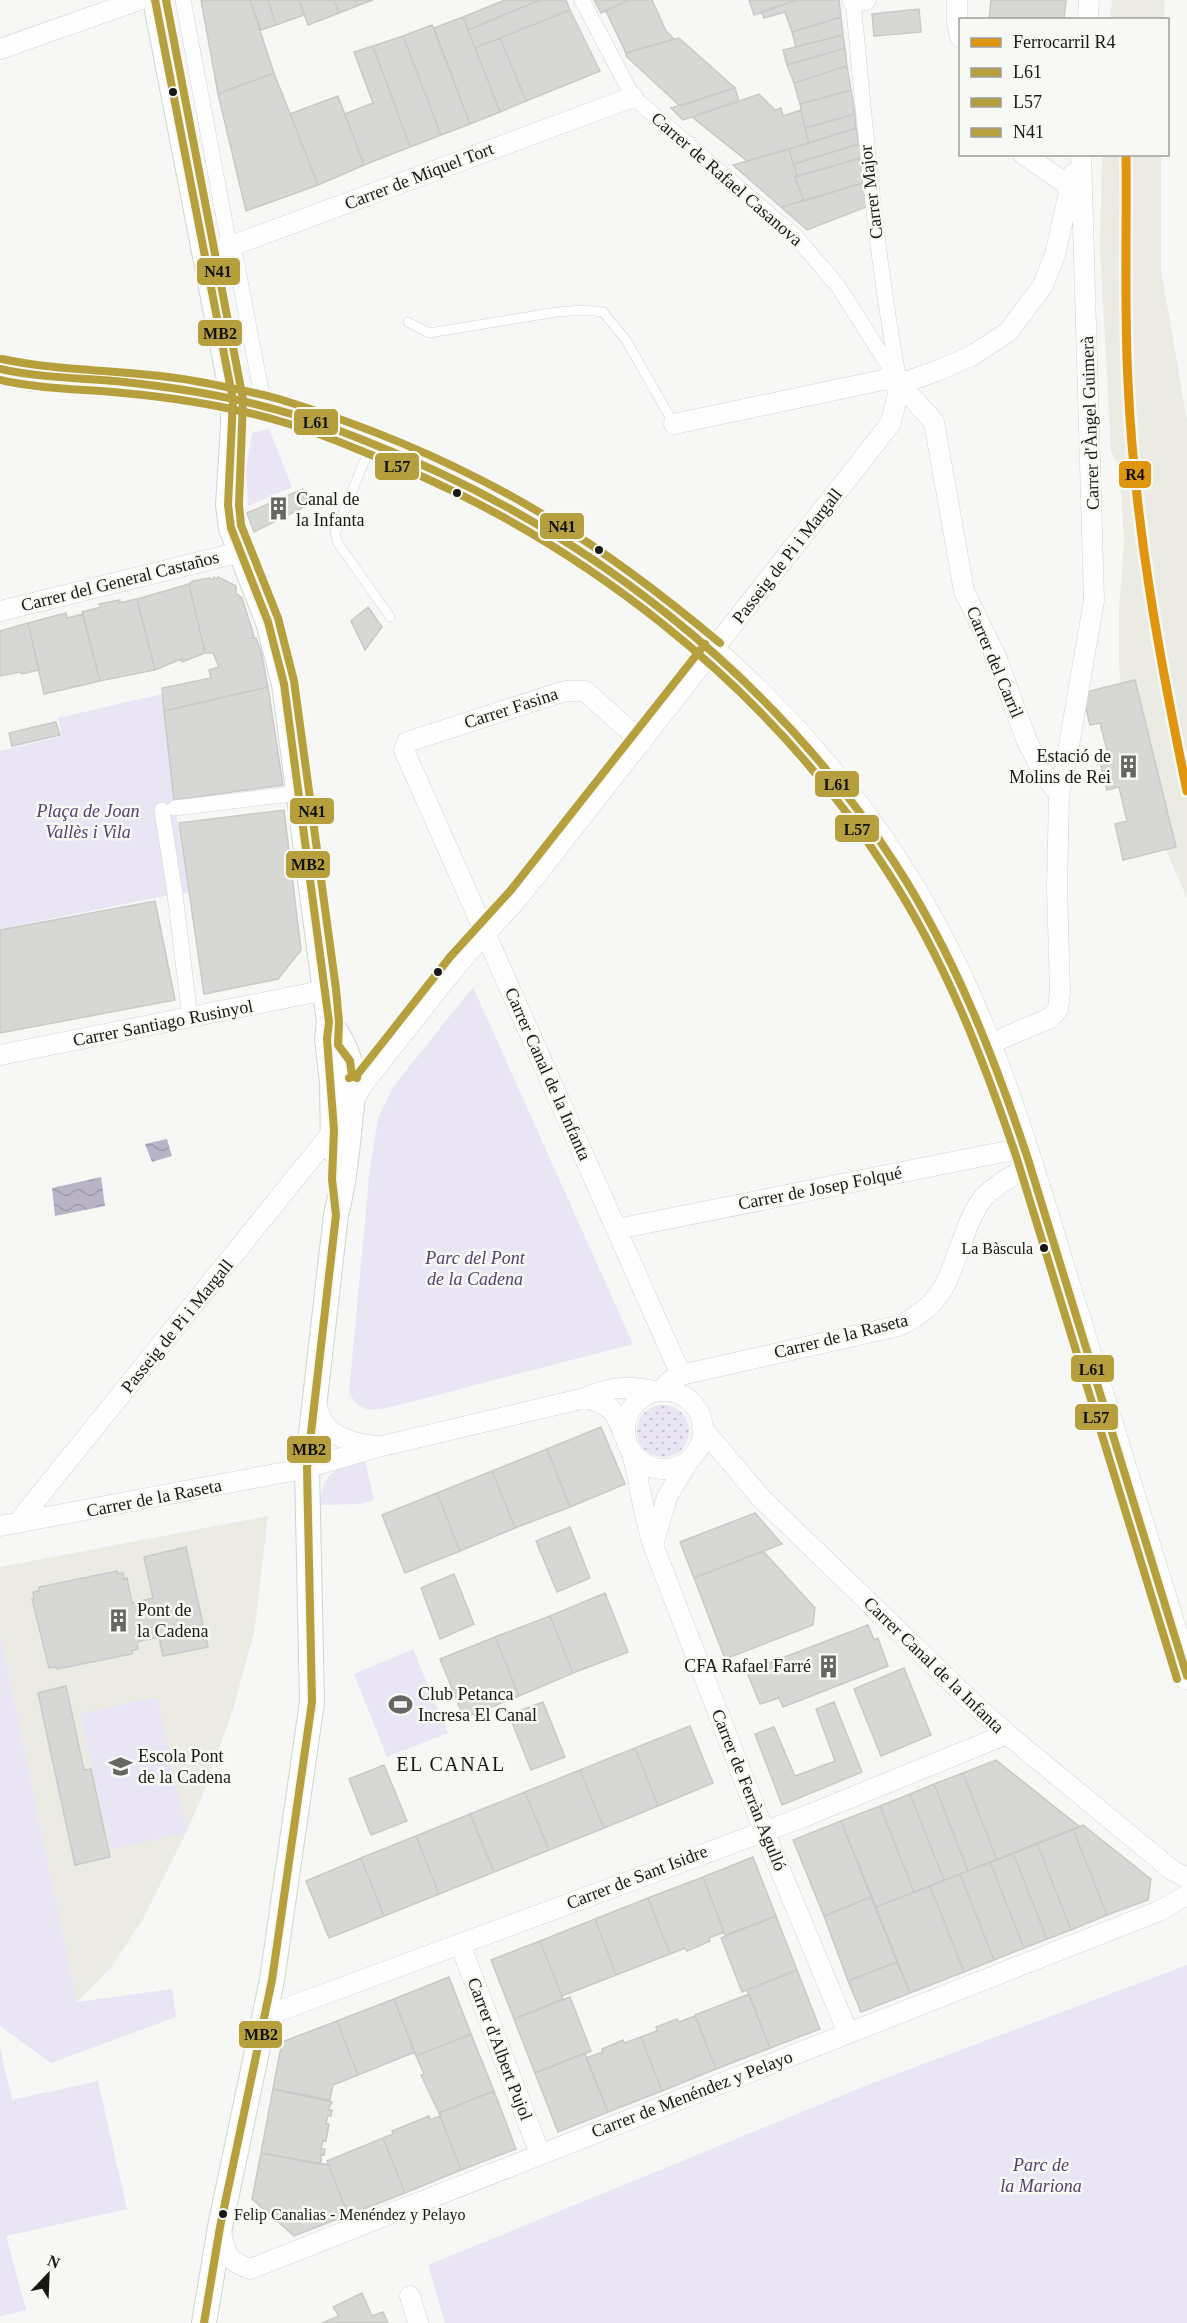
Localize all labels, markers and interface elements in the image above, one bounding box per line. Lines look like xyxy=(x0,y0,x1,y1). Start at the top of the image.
legend xyxy=(959,18,1169,156)
text: Ferrocarril R4 xyxy=(1013,32,1115,52)
text: L61 xyxy=(1013,62,1042,82)
unlabelled marker xyxy=(167,86,179,98)
text: L57 xyxy=(1013,92,1042,112)
street label: Carrer de Rafael Casanova xyxy=(647,108,807,250)
text: N41 xyxy=(1013,122,1044,142)
street label: Carrer de Miquel Tort xyxy=(342,138,496,214)
street label: Carrer Major xyxy=(855,144,887,240)
line badge: N41 xyxy=(196,257,241,286)
text: N41 xyxy=(204,263,232,280)
line badge: MB2 xyxy=(197,319,243,347)
text: MB2 xyxy=(203,325,237,342)
street label: Carrer d'Àngel Guimerà xyxy=(1076,336,1103,510)
line badge: L61 xyxy=(293,408,339,436)
text: L61 xyxy=(303,414,329,431)
line badge: L57 xyxy=(374,452,420,481)
text: L57 xyxy=(384,458,410,475)
line badge: R4 xyxy=(1118,460,1152,489)
text: R4 xyxy=(1125,466,1145,483)
street label: Passeig de Pi i Margall xyxy=(728,485,846,627)
unlabelled marker xyxy=(451,487,463,499)
place label: Canal de la Infanta xyxy=(296,489,364,530)
building icon: Canal de la Infanta xyxy=(265,496,291,522)
line badge: N41 xyxy=(539,512,585,540)
text: N41 xyxy=(548,518,576,535)
unlabelled marker xyxy=(593,544,605,556)
street label: Carrer del General Castaños xyxy=(19,547,221,615)
street label: Carrer del Carril xyxy=(963,603,1027,721)
street label: Carrer Fasina xyxy=(462,683,560,733)
place label: Estació de Molins de Rei xyxy=(1009,746,1111,787)
building icon: Estació de Molins de Rei xyxy=(1116,753,1142,779)
line badge: L61 xyxy=(814,770,860,798)
text: L61 xyxy=(824,776,850,793)
line badge: N41 xyxy=(289,797,335,825)
park label: Plaça de Joan Vallès i Vila xyxy=(36,801,139,842)
text: N41 xyxy=(298,803,326,820)
line badge: L57 xyxy=(834,814,880,843)
text: L57 xyxy=(844,821,870,838)
line badge: MB2 xyxy=(285,850,331,879)
text: MB2 xyxy=(291,856,325,873)
unlabelled marker xyxy=(432,966,444,978)
street label: Carrer Canal de la Infanta xyxy=(501,985,595,1163)
street label: Carrer Santiago Rusinyol xyxy=(71,996,255,1050)
street label: Carrer de Josep Folqué xyxy=(736,1162,904,1214)
place label: La Bàscula xyxy=(961,1240,1033,1257)
marker: La Bàscula xyxy=(1038,1242,1050,1254)
park label: Parc del Pont de la Cadena xyxy=(424,1248,526,1289)
street label: Passeig de Pi i Margall xyxy=(117,1255,237,1397)
street label: Carrer de la Raseta xyxy=(772,1310,910,1362)
line badge: L61 xyxy=(1070,1354,1115,1383)
text: L61 xyxy=(1079,1361,1105,1378)
line badge: L57 xyxy=(1074,1403,1119,1431)
text: L57 xyxy=(1083,1409,1109,1426)
line badge: MB2 xyxy=(286,1435,332,1464)
text: MB2 xyxy=(292,1441,326,1458)
street label: Carrer de la Raseta xyxy=(85,1475,223,1521)
street label: Carrer Canal de la Infanta xyxy=(860,1593,1008,1737)
place label: Pont de la Cadena xyxy=(137,1600,208,1641)
building icon: Pont de la Cadena xyxy=(106,1607,132,1633)
building icon: CFA Rafael Farré xyxy=(816,1653,842,1679)
place label: CFA Rafael Farré xyxy=(684,1656,811,1676)
place label: Club Petanca Incresa El Canal xyxy=(418,1684,537,1725)
sports icon: Club Petanca Incresa El Canal xyxy=(387,1691,413,1717)
street label: Carrer de Ferràn Agulló xyxy=(707,1706,791,1874)
place label: Escola Pont de la Cadena xyxy=(138,1746,231,1787)
school or university icon: Escola Pont de la Cadena xyxy=(107,1753,133,1779)
district label: EL CANAL xyxy=(396,1753,506,1775)
street label: Carrer de Sant Isidre xyxy=(564,1841,710,1913)
street label: Carrer d'Albert Pujol xyxy=(464,1975,536,2123)
line badge: MB2 xyxy=(238,2020,283,2049)
text: MB2 xyxy=(244,2026,278,2043)
street label: Carrer de Menéndez y Pelayo xyxy=(589,2046,795,2142)
park label: Parc de la Mariona xyxy=(1000,2155,1082,2196)
place label: Felip Canalias - Menéndez y Pelayo xyxy=(234,2206,466,2224)
marker: Felip Canalias - Menéndez y Pelayo xyxy=(217,2208,229,2220)
north arrow xyxy=(18,2245,78,2305)
text: N xyxy=(45,2252,63,2272)

